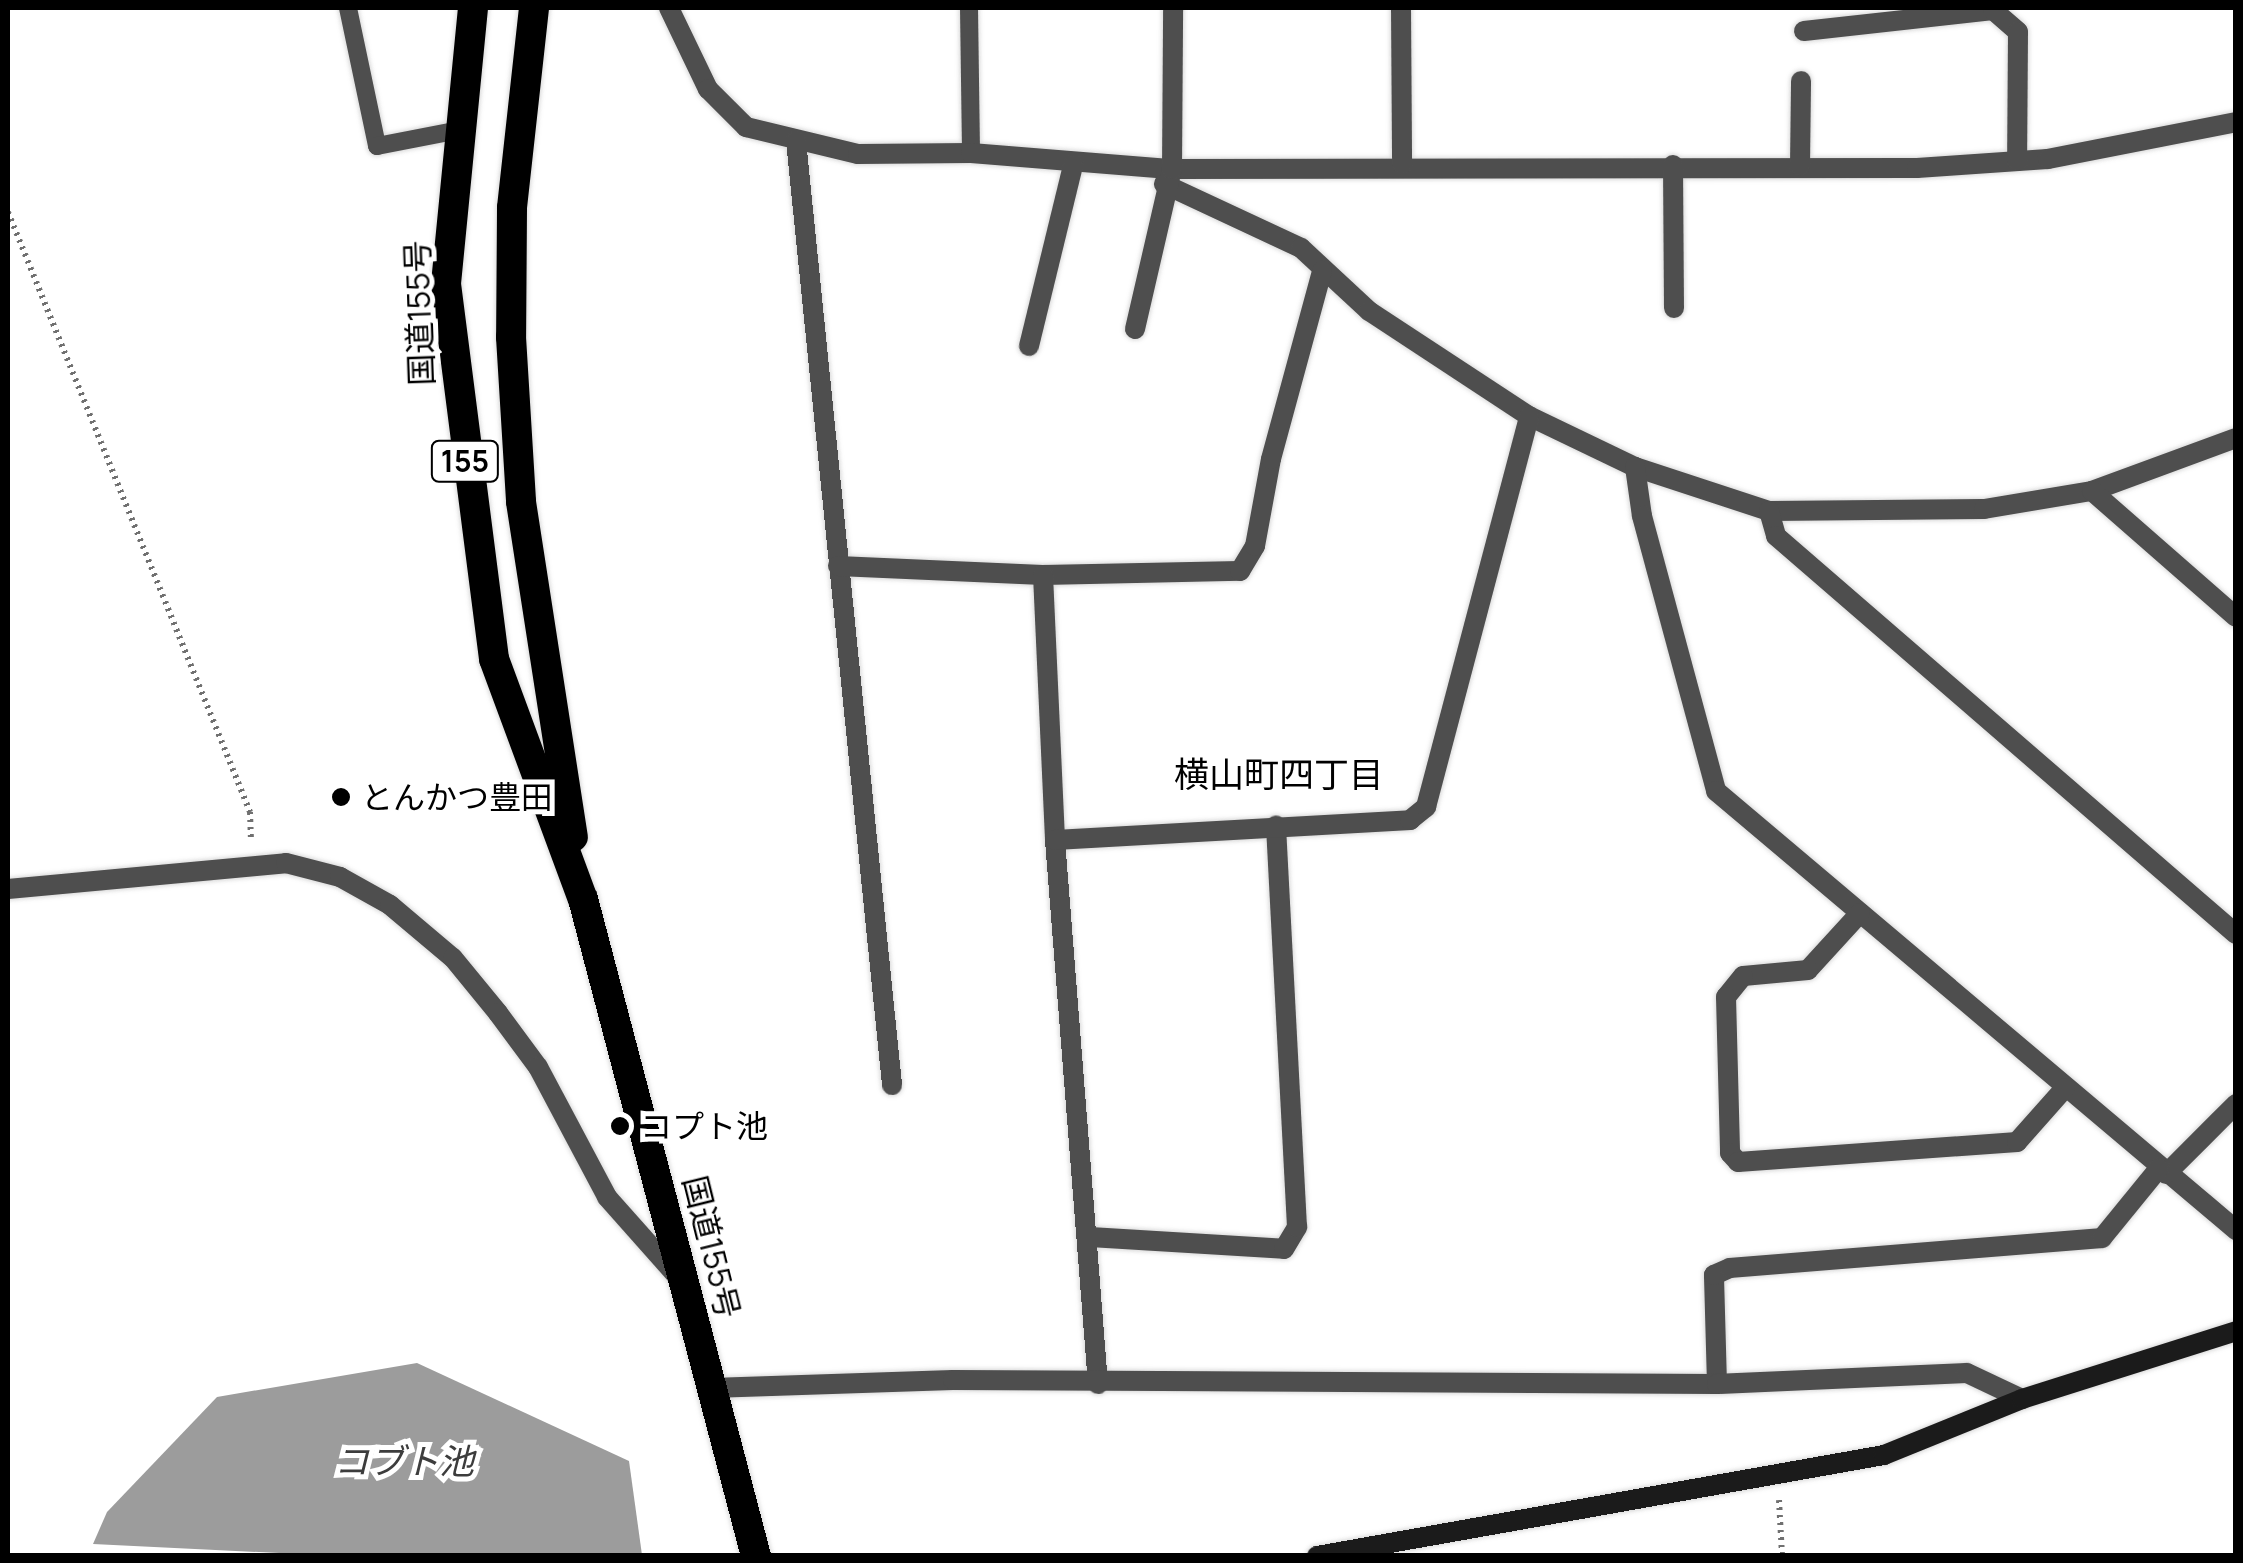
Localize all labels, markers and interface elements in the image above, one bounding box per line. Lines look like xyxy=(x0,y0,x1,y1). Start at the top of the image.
street label: 国道155号 xyxy=(397,240,441,386)
road number: 155 xyxy=(430,436,500,486)
district label: 横山町四丁目 xyxy=(1174,753,1384,795)
place label: とんかつ豊田 xyxy=(361,778,553,816)
marker: とんかつ豊田 xyxy=(330,786,352,808)
place label: コプト池 xyxy=(640,1107,768,1145)
marker: コプト池 xyxy=(609,1115,631,1137)
street label: 国道155号 xyxy=(676,1172,748,1322)
water label: コブト池 xyxy=(334,1440,474,1482)

